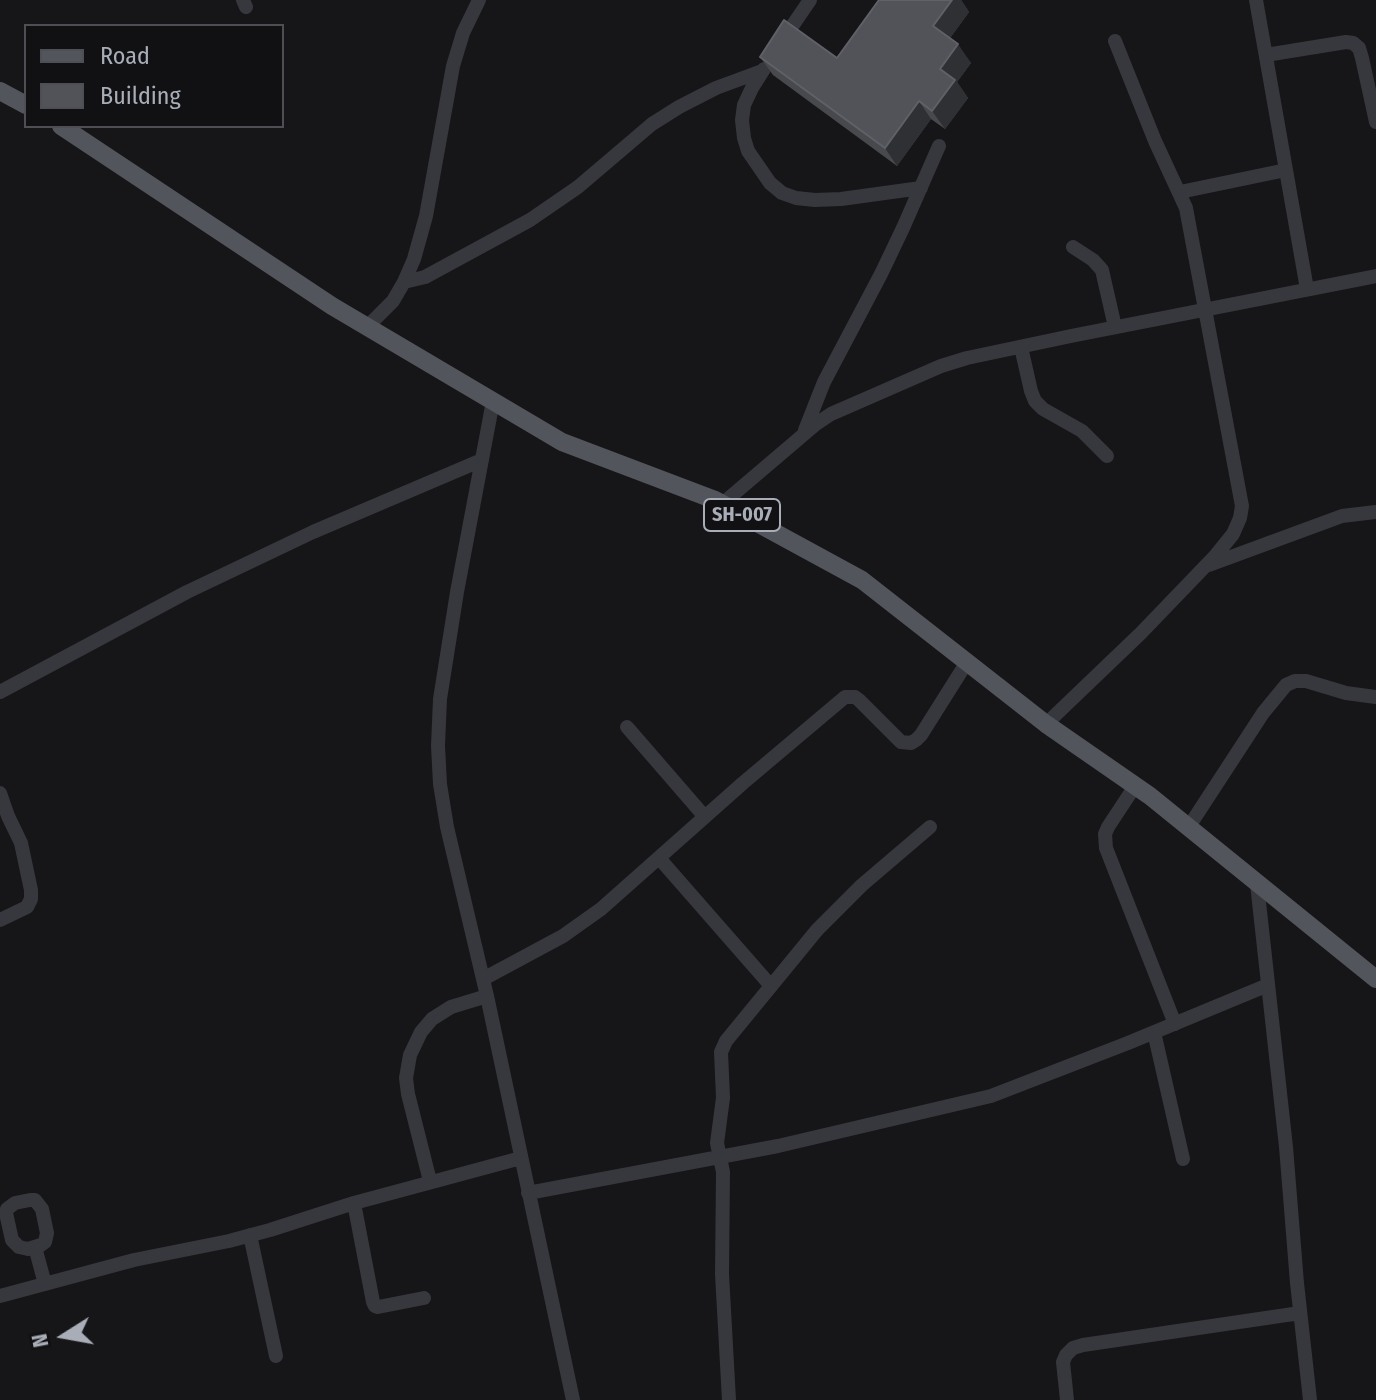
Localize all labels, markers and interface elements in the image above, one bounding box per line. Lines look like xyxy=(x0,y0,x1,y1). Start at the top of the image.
legend xyxy=(24,24,284,128)
text: Road xyxy=(100,42,150,70)
text: Building xyxy=(100,82,181,110)
road number: SH-007 xyxy=(704,499,780,531)
north arrow xyxy=(24,1296,104,1376)
text: N xyxy=(25,1332,54,1350)

